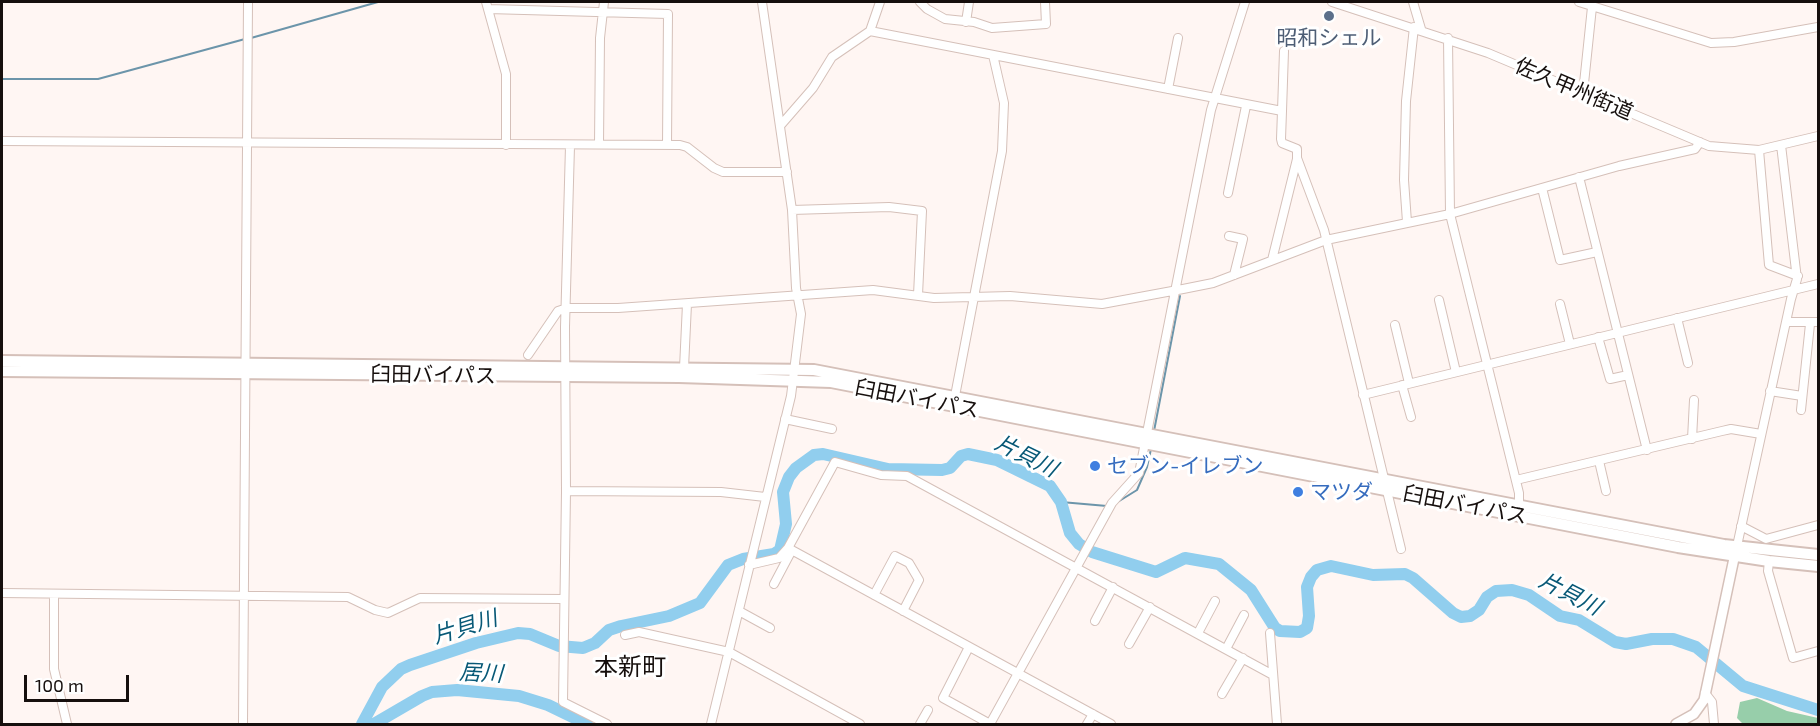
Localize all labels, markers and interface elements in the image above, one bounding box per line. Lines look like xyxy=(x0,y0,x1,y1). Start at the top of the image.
marker: 昭和シェル xyxy=(1322,9,1336,23)
place label: 昭和シェル xyxy=(1277,25,1381,51)
street label: 佐久甲州街道 xyxy=(1511,53,1637,125)
street label: 臼田バイパス xyxy=(370,361,496,389)
street label: 臼田バイパス xyxy=(853,375,981,423)
water label: 片貝川 xyxy=(991,430,1061,482)
place label: セブン-イレブン xyxy=(1107,453,1263,479)
marker: セブン-イレブン xyxy=(1088,459,1102,473)
place label: マツダ xyxy=(1310,479,1373,505)
street label: 臼田バイパス xyxy=(1401,481,1529,529)
marker: マツダ xyxy=(1291,485,1305,499)
water label: 片貝川 xyxy=(1535,567,1605,621)
water label: 片貝川 xyxy=(430,605,500,649)
district label: 本新町 xyxy=(594,653,666,681)
water label: 居川 xyxy=(458,659,504,687)
scale bar xyxy=(27,663,132,701)
text: 100 m xyxy=(35,674,84,696)

